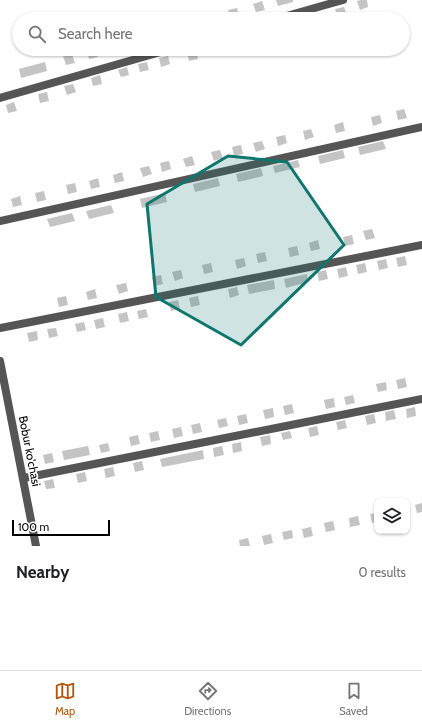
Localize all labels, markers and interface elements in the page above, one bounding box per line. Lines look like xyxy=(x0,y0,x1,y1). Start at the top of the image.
search box xyxy=(12,12,410,56)
icon: search xyxy=(26,23,48,45)
text: Search here xyxy=(58,25,133,43)
street label: Bobur ko'chasi xyxy=(16,414,44,488)
map controls xyxy=(374,498,410,534)
button: layers xyxy=(374,498,410,534)
scale bar xyxy=(12,518,110,537)
text: 100 m xyxy=(18,520,49,534)
text: Nearby xyxy=(16,562,69,582)
text: 0 results xyxy=(358,564,406,580)
tab: Map xyxy=(54,680,76,718)
tab: Directions xyxy=(184,680,231,718)
tab: Saved xyxy=(339,680,368,718)

